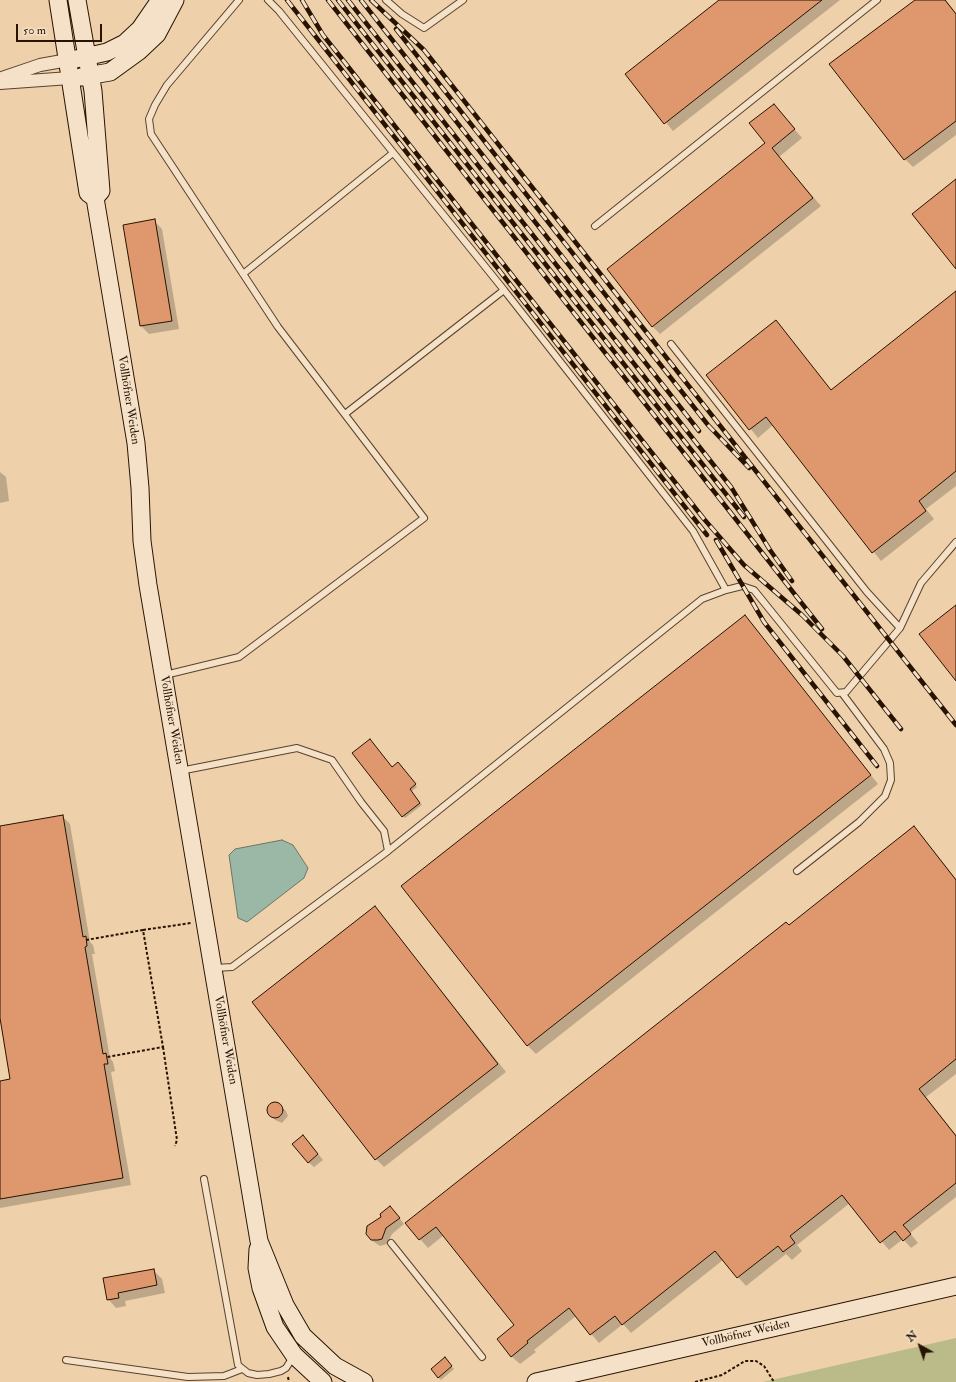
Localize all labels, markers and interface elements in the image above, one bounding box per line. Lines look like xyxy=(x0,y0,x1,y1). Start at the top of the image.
scale bar xyxy=(18,16,104,42)
text: 50 m xyxy=(23,23,46,38)
street label: Vollhöfner Weiden xyxy=(114,354,142,446)
street label: Vollhöfner Weiden xyxy=(156,674,186,766)
street label: Vollhöfner Weiden xyxy=(210,994,240,1086)
street label: Vollhöfner Weiden xyxy=(701,1317,791,1351)
north arrow xyxy=(900,1326,940,1366)
text: N xyxy=(904,1328,920,1345)

